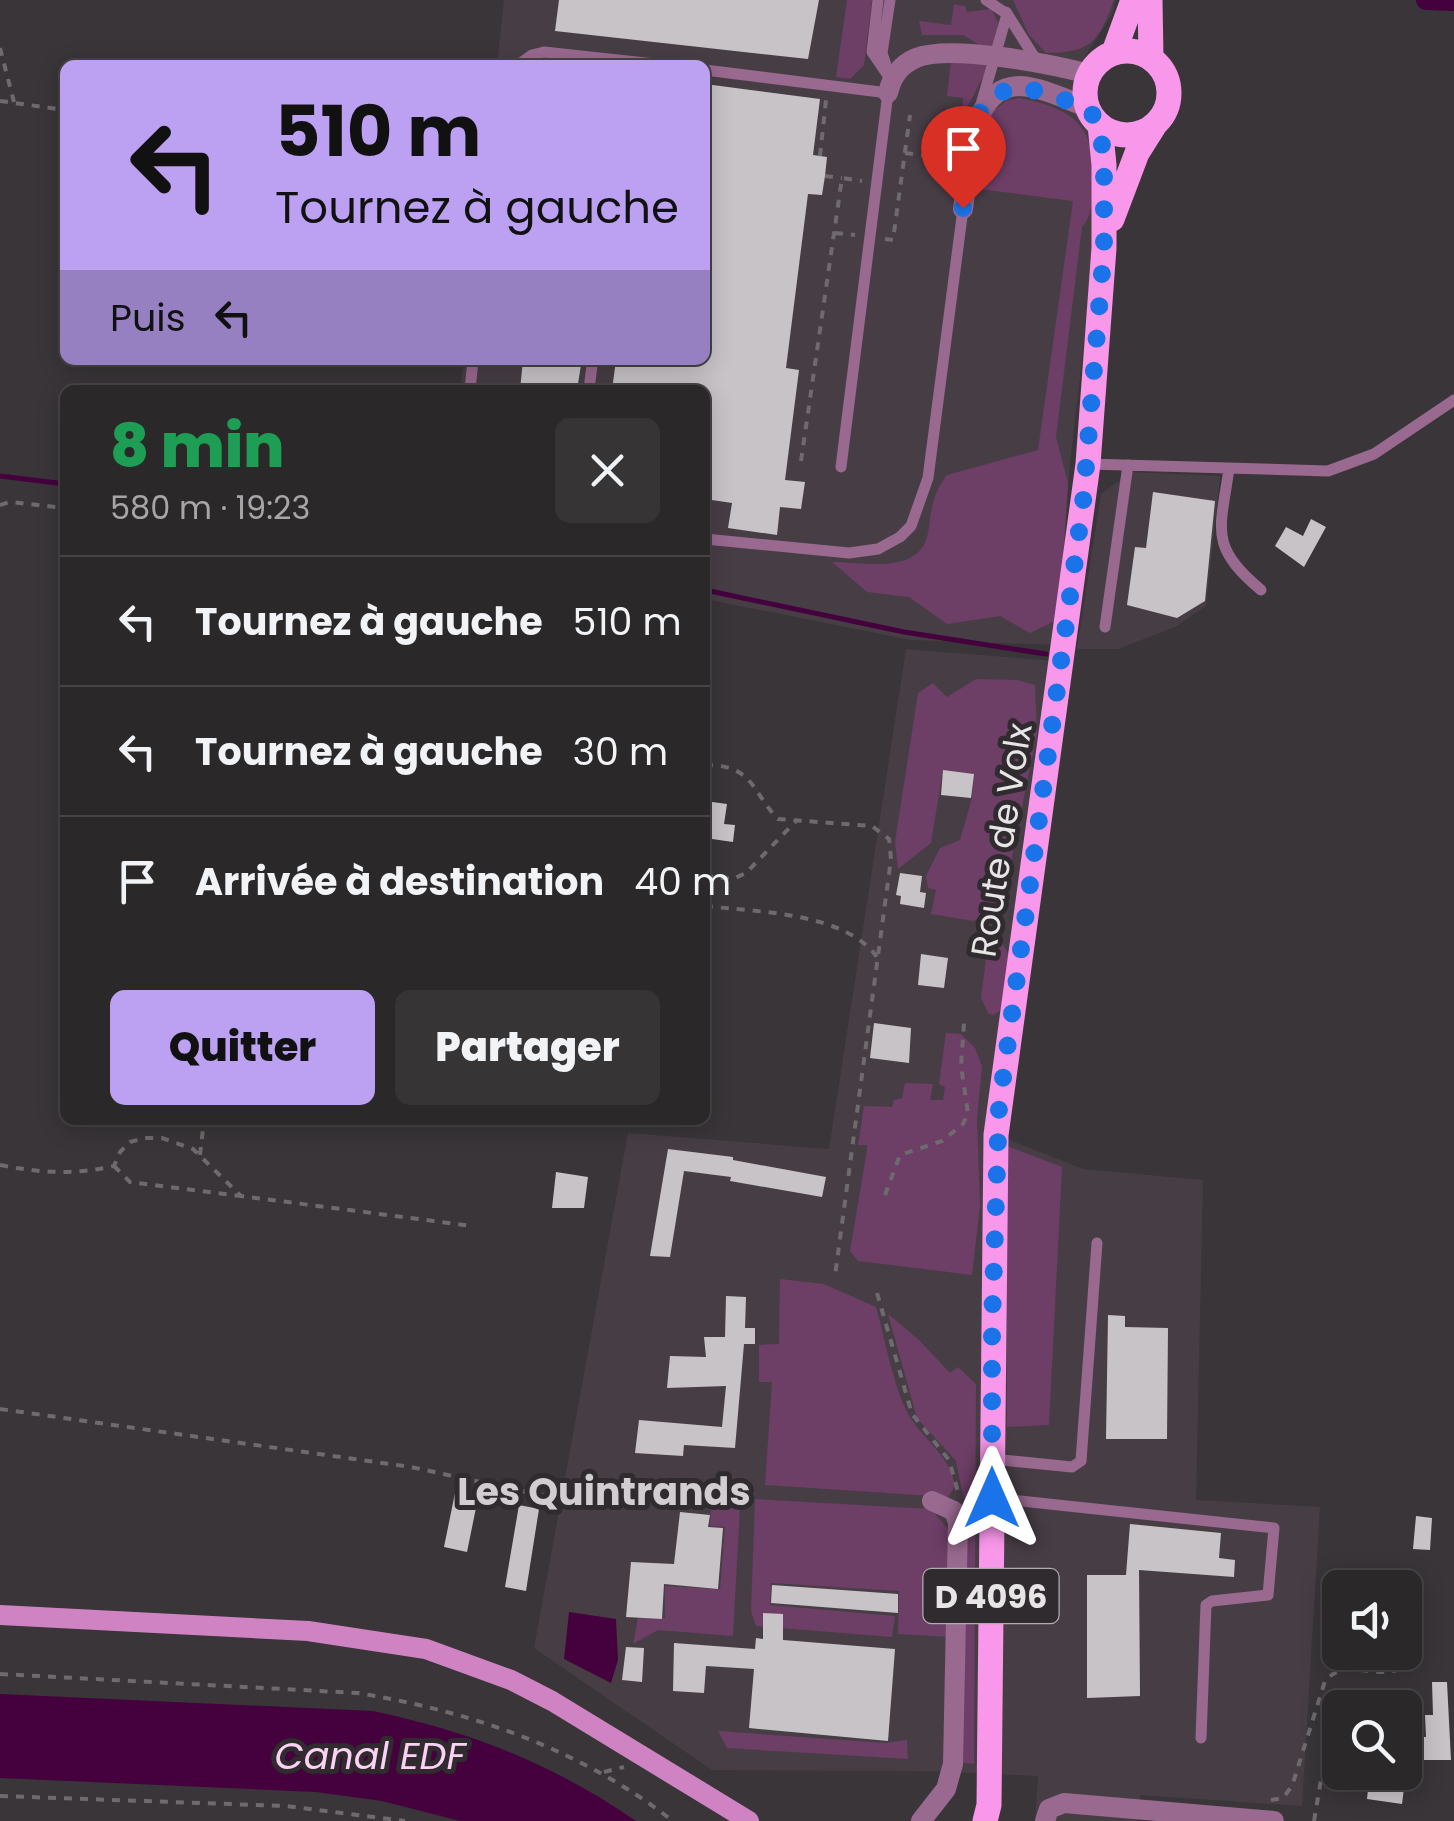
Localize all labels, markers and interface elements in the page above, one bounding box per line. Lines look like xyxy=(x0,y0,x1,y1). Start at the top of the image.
text: 510 m xyxy=(275,82,481,181)
icon: left xyxy=(110,100,240,230)
pin xyxy=(921,106,1006,209)
icon: arrive xyxy=(936,121,991,176)
text: Tournez à gauche xyxy=(275,176,679,239)
icon: left xyxy=(206,290,261,345)
text: Puis xyxy=(110,291,186,344)
text: 8 min xyxy=(110,404,284,488)
button: close xyxy=(555,418,660,523)
text: 580 m · 19:23 xyxy=(110,485,310,530)
icon: left xyxy=(110,594,165,649)
text: Tournez à gauche xyxy=(195,595,543,648)
text: 510 m xyxy=(573,595,682,648)
street label: Route de Volx xyxy=(958,719,1044,960)
icon: left xyxy=(110,724,165,779)
text: Tournez à gauche xyxy=(195,725,543,778)
text: 30 m xyxy=(573,725,668,778)
icon: arrive xyxy=(110,854,165,909)
text: Arrivée à destination xyxy=(195,855,604,908)
text: 40 m xyxy=(634,855,731,908)
button: Quitter xyxy=(110,990,375,1105)
button: Partager xyxy=(395,990,660,1105)
position arrow xyxy=(940,1446,1044,1550)
district label: Les Quintrands xyxy=(457,1465,751,1518)
road number: D 4096 xyxy=(924,1569,1058,1623)
map controls xyxy=(1322,1570,1422,1790)
button: sound xyxy=(1322,1570,1422,1670)
button: search xyxy=(1322,1690,1422,1790)
water label: Canal EDF xyxy=(274,1729,467,1782)

